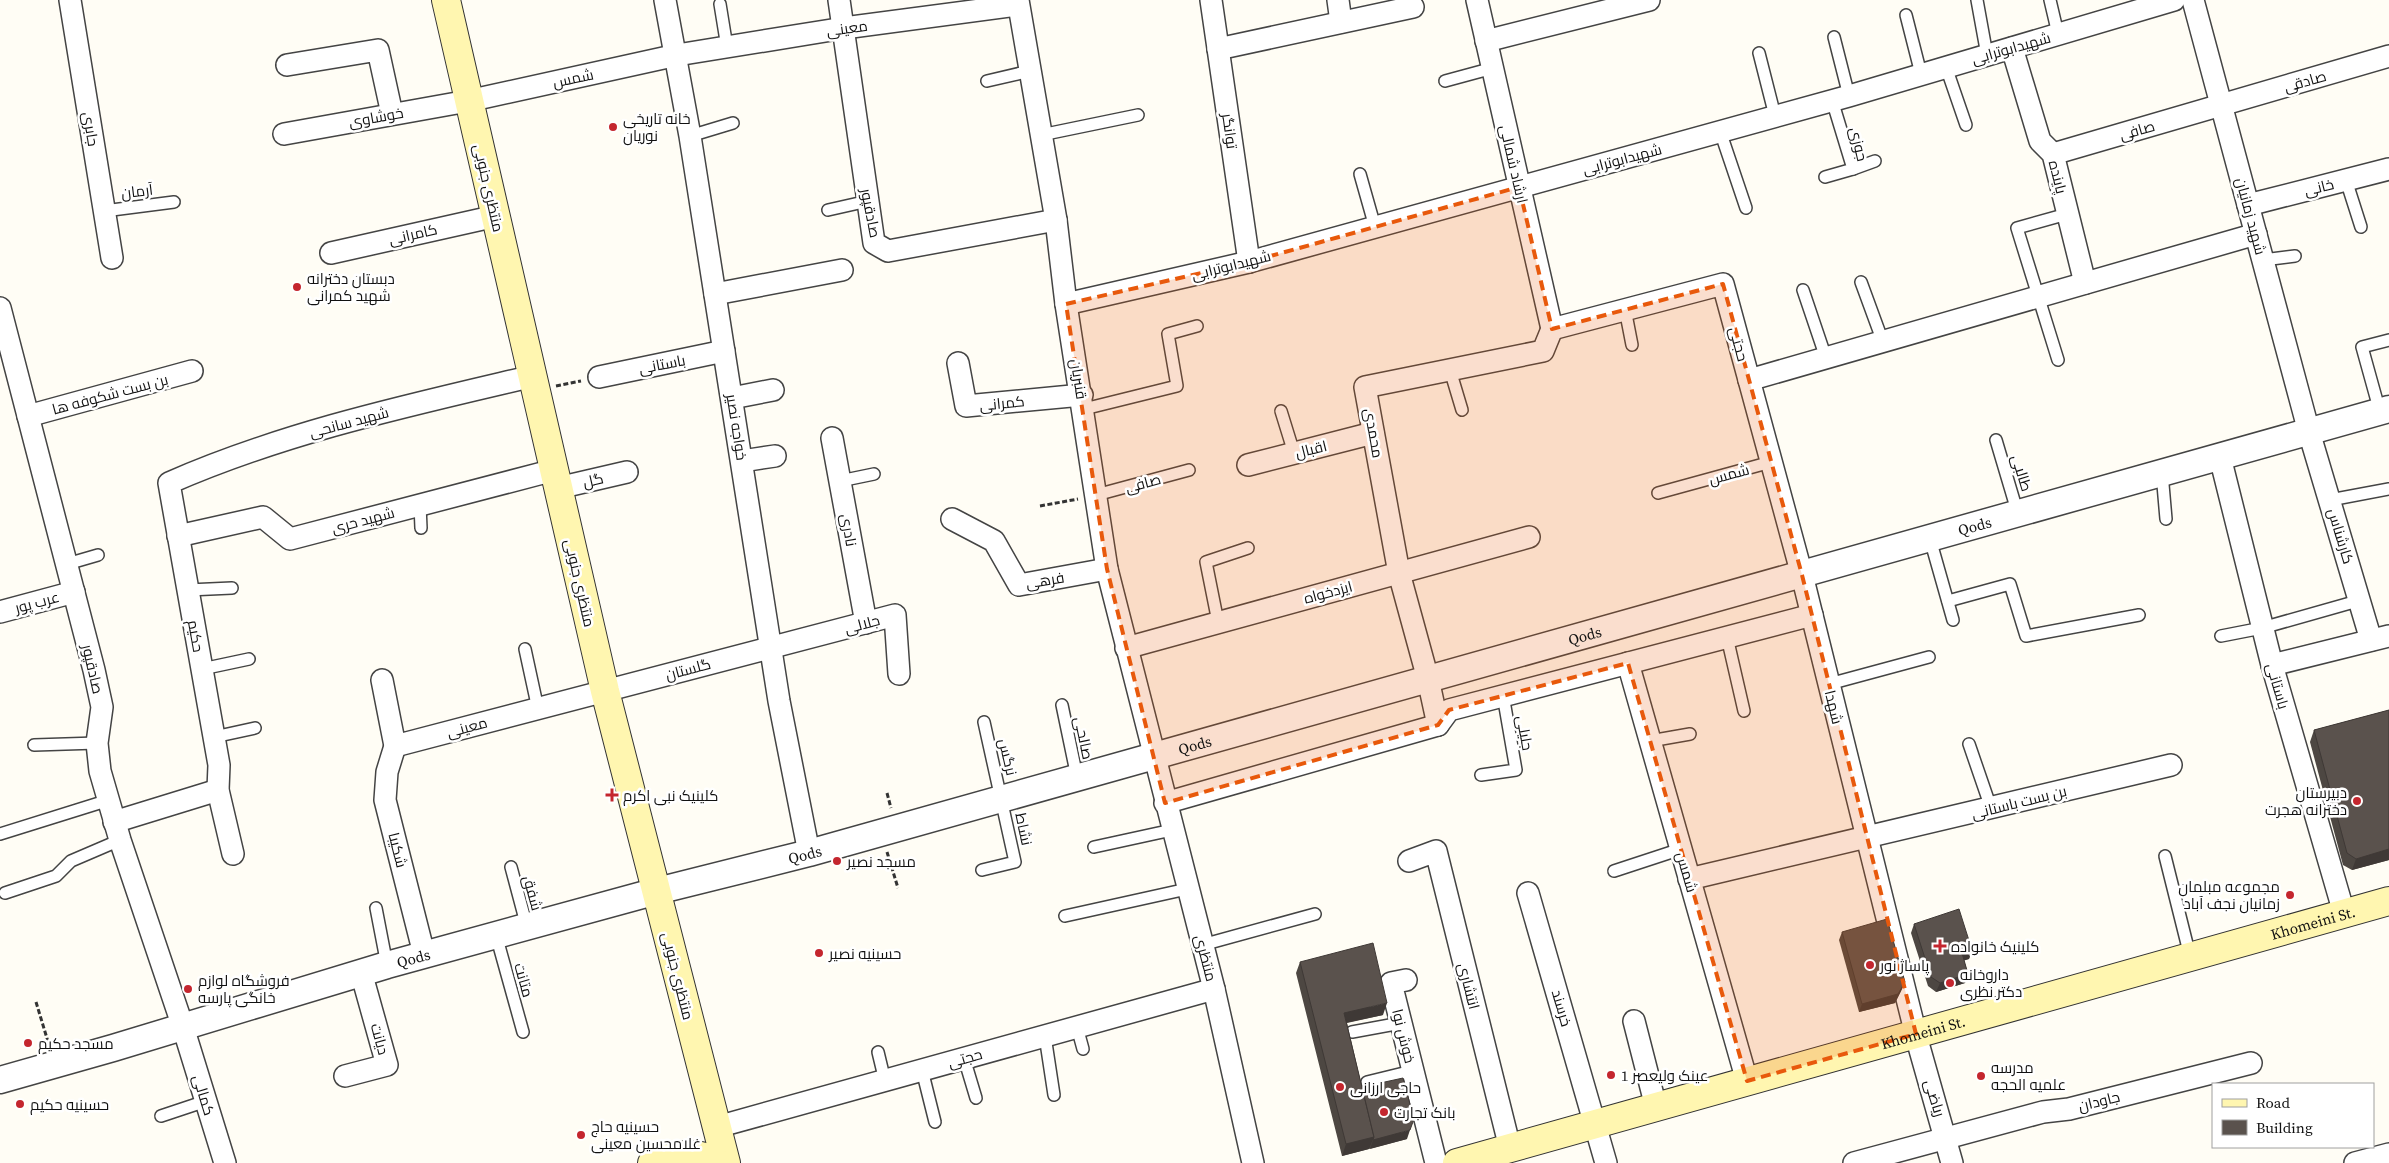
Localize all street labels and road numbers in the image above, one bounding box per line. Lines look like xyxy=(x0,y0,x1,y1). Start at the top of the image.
street label: معینی xyxy=(825,15,869,41)
street label: شهیدابوترابی xyxy=(1969,27,2053,69)
street label: شمس xyxy=(551,63,595,93)
street label: صادقی xyxy=(2281,65,2329,97)
street label: خوشاوی xyxy=(347,102,405,132)
street label: جابری xyxy=(78,110,104,148)
street label: توانگر xyxy=(1217,111,1243,150)
street label: صافی xyxy=(2117,115,2157,145)
street label: ارشاد شمالی xyxy=(1495,123,1533,205)
street label: جوزی xyxy=(1845,125,1873,163)
street label: شهیدابوترابی xyxy=(1580,138,1664,180)
street label: منتظری جنوبی xyxy=(469,142,509,234)
street label: پاینده xyxy=(2044,158,2072,196)
street label: خانی xyxy=(2302,173,2336,201)
street label: شهید زمانیان xyxy=(2231,175,2271,257)
street label: آرمان xyxy=(120,179,154,203)
street label: صادقپور xyxy=(856,185,886,240)
street label: کامرانی xyxy=(387,218,439,250)
street label: شهیدابوترابی xyxy=(1189,245,1273,285)
street label: حجتی xyxy=(1724,324,1754,364)
street label: باستانی xyxy=(637,349,687,379)
street label: قنبریان xyxy=(1065,357,1093,401)
street label: بن بست شکوفه ها xyxy=(50,368,170,420)
street label: کمرانی xyxy=(978,390,1026,416)
street label: خواجه نصیر xyxy=(721,391,753,462)
street label: شهید سانحی xyxy=(307,401,391,443)
street label: محمدی xyxy=(1359,406,1389,460)
street label: اقبال xyxy=(1293,435,1329,463)
street label: طالبی xyxy=(2006,452,2038,494)
street label: شمس xyxy=(1706,459,1752,489)
street label: گل xyxy=(581,467,605,493)
street label: صافی xyxy=(1123,468,1163,498)
street label: شهید حری xyxy=(329,502,397,538)
street label: کارشناس xyxy=(2323,506,2359,566)
street label: Qods xyxy=(1955,511,1994,540)
street label: نادری xyxy=(836,512,862,548)
street label: منتظری جنوبی xyxy=(560,537,600,629)
street label: فرهی xyxy=(1024,567,1066,593)
street label: ایزدخواه xyxy=(1301,575,1355,609)
street label: عرب پور xyxy=(11,586,62,618)
street label: جلالی xyxy=(842,609,882,639)
street label: حکیم xyxy=(183,618,209,654)
street label: Qods xyxy=(1565,620,1604,650)
street label: صادقپور xyxy=(77,641,109,696)
street label: گلستان xyxy=(663,653,713,685)
street label: باستانی xyxy=(2261,661,2295,711)
street label: شهدا xyxy=(1820,688,1848,726)
street label: معینی xyxy=(444,712,490,742)
street label: جلیلی xyxy=(1512,714,1538,752)
street label: صالحی xyxy=(1069,715,1099,761)
street label: Qods xyxy=(1176,730,1214,759)
street label: نرگس xyxy=(994,736,1022,778)
street label: بن بست باستانی xyxy=(1969,780,2069,824)
street label: نشاط xyxy=(1010,811,1038,847)
street label: شکیبا xyxy=(384,830,412,870)
street label: Qods xyxy=(786,839,824,868)
street label: شمس xyxy=(1671,849,1703,895)
street label: شفق xyxy=(518,873,548,913)
street label: Khomeini St. xyxy=(2268,901,2358,944)
street label: منتظری جنوبی xyxy=(657,930,699,1022)
street label: منتظری xyxy=(1190,932,1222,984)
street label: Qods xyxy=(394,943,432,972)
street label: متانت xyxy=(509,960,539,1000)
street label: انتشاری xyxy=(1453,961,1485,1011)
street label: خرسند xyxy=(1547,987,1577,1029)
street label: خوش نوا xyxy=(1387,1007,1421,1065)
street label: Khomeini St. xyxy=(1878,1010,1968,1054)
street label: دیانت xyxy=(366,1021,394,1057)
street label: حجتی xyxy=(945,1043,985,1073)
street label: کمالی xyxy=(188,1072,220,1118)
street label: ریاضی xyxy=(1919,1077,1951,1119)
street label: جاودان xyxy=(2076,1086,2122,1116)

